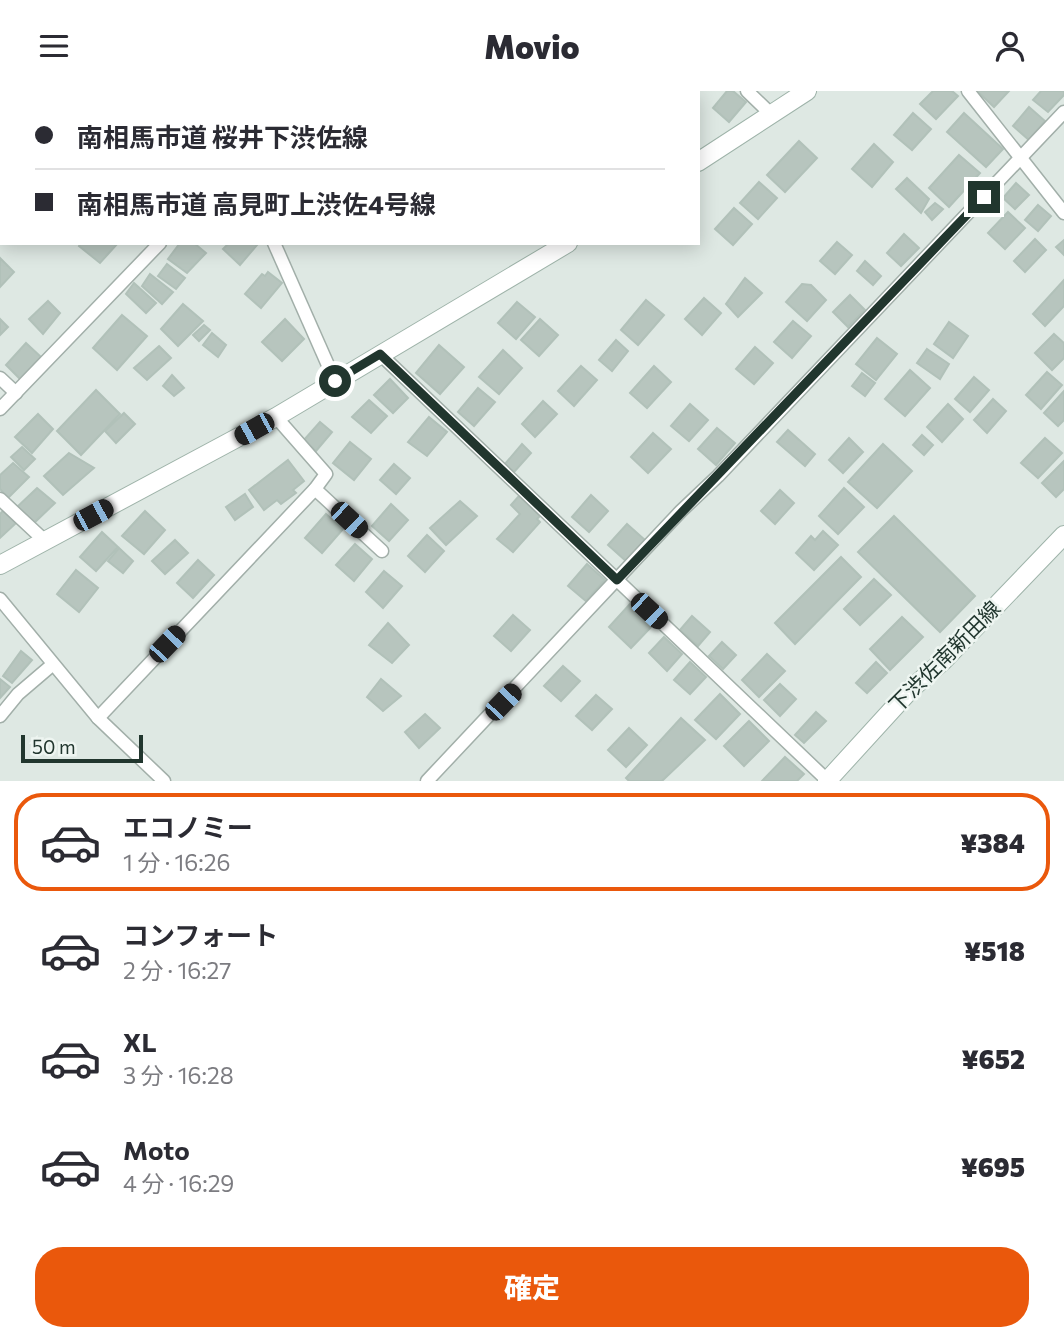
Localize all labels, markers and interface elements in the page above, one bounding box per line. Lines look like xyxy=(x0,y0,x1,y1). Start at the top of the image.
text: Movio xyxy=(484,26,580,66)
icon: menu xyxy=(35,27,73,65)
icon: person xyxy=(991,27,1029,65)
text: 南相馬市道 桜井下渋佐線 xyxy=(77,121,368,152)
route end xyxy=(968,181,1000,213)
text: 南相馬市道 高見町上渋佐4号線 xyxy=(77,188,436,219)
route start xyxy=(319,365,351,397)
car xyxy=(231,410,278,448)
car xyxy=(70,496,117,534)
car xyxy=(327,498,372,542)
car xyxy=(627,589,672,633)
street label: 下渋佐南新田線 xyxy=(883,595,1005,717)
car xyxy=(145,622,190,666)
car xyxy=(481,680,526,724)
scale bar xyxy=(21,732,144,764)
text: 50 m xyxy=(32,735,76,758)
icon: car xyxy=(39,811,102,874)
text: エコノミー xyxy=(123,811,253,842)
text: ¥384 xyxy=(960,827,1025,858)
text: 1 分 · 16:26 xyxy=(123,848,230,876)
icon: car xyxy=(39,919,102,982)
text: コンフォート xyxy=(123,919,278,950)
text: ¥518 xyxy=(964,935,1025,966)
text: 2 分 · 16:27 xyxy=(123,956,231,984)
text: XL xyxy=(123,1026,157,1057)
icon: car xyxy=(39,1027,102,1090)
text: ¥652 xyxy=(961,1043,1025,1074)
text: 3 分 · 16:28 xyxy=(123,1061,234,1089)
text: Moto xyxy=(123,1134,190,1165)
icon: car xyxy=(39,1135,102,1198)
text: ¥695 xyxy=(961,1151,1025,1182)
text: 4 分 · 16:29 xyxy=(123,1169,234,1197)
button: 確定 xyxy=(35,1247,1029,1327)

